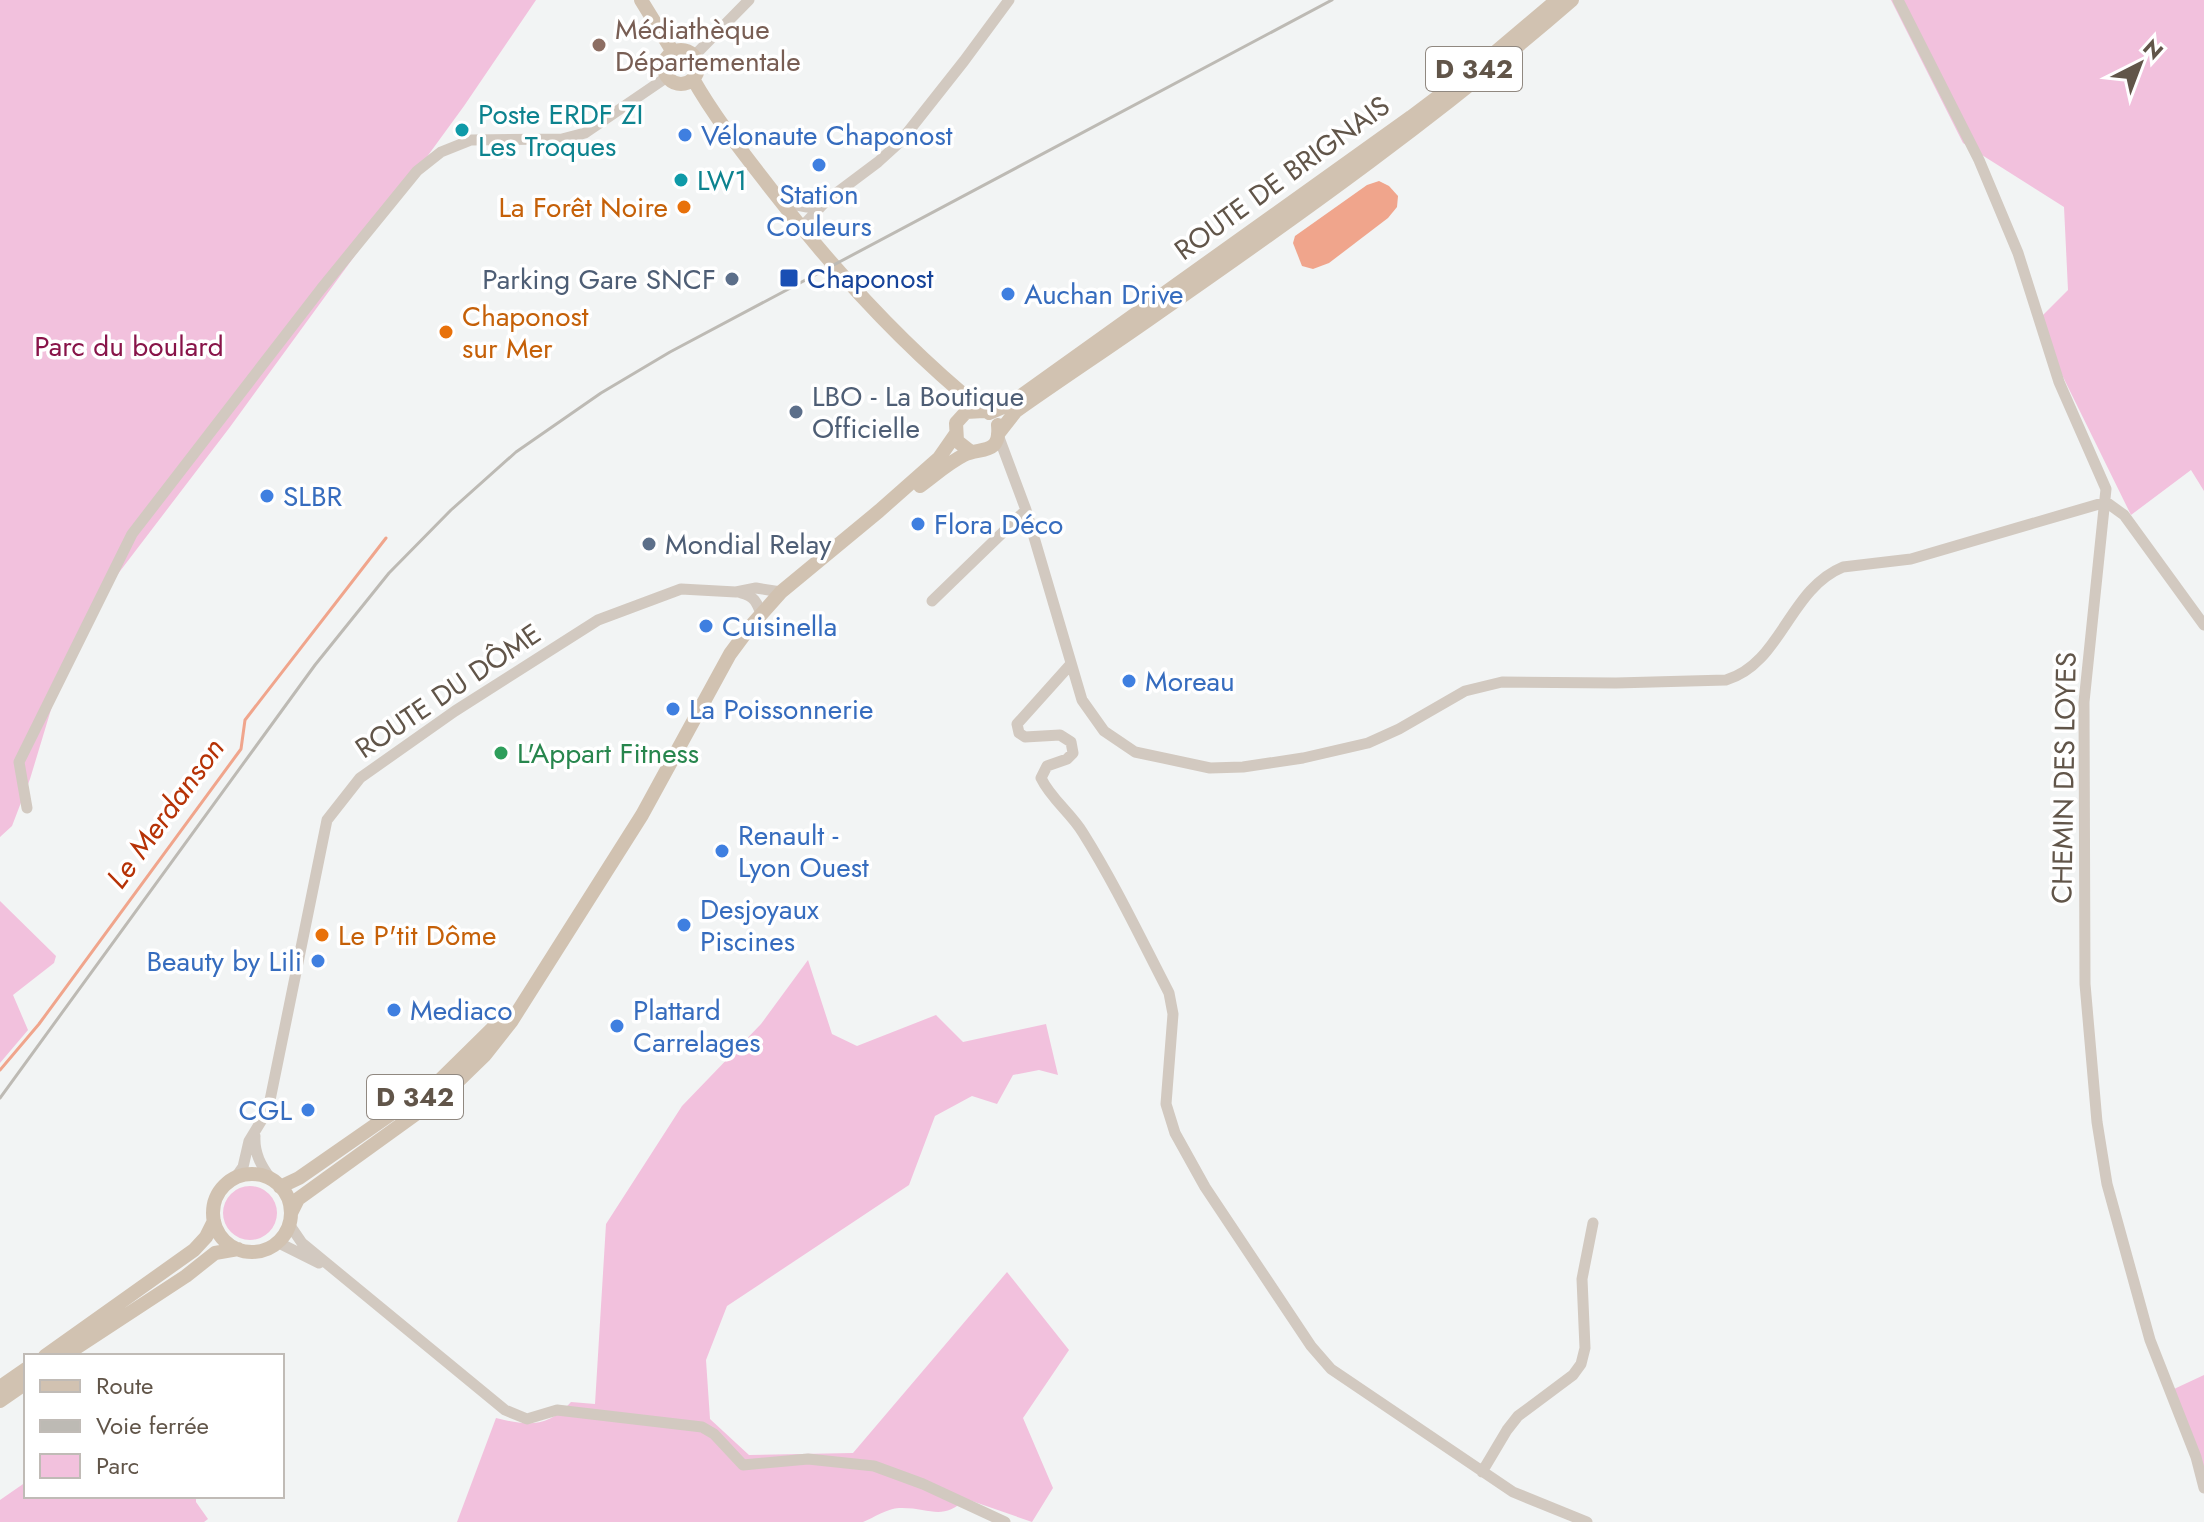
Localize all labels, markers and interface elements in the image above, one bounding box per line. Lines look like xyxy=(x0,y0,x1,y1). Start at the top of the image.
place label: Médiathèque Départementale xyxy=(615,9,801,82)
north arrow xyxy=(2100,24,2180,104)
text: N xyxy=(2136,31,2171,67)
marker: Médiathèque Départementale xyxy=(590,36,608,54)
road number: D 342 xyxy=(1426,47,1522,91)
street label: ROUTE DE BRIGNAIS xyxy=(1166,86,1398,270)
place label: Poste ERDF ZI Les Troques xyxy=(478,94,643,167)
place label: Vélonaute Chaponost xyxy=(701,115,953,156)
marker: Poste ERDF ZI Les Troques xyxy=(453,121,471,139)
marker: Vélonaute Chaponost xyxy=(676,126,694,144)
marker: Station Couleurs xyxy=(810,156,828,174)
place label: LW1 xyxy=(697,160,747,201)
marker: LW1 xyxy=(672,171,690,189)
place label: Station Couleurs xyxy=(766,174,872,247)
place label: La Forêt Noire xyxy=(498,187,668,228)
marker: La Forêt Noire xyxy=(675,198,693,216)
place label: Chaponost xyxy=(807,258,934,299)
place label: Parking Gare SNCF xyxy=(482,259,716,300)
marker: Chaponost xyxy=(778,267,800,289)
marker: Parking Gare SNCF xyxy=(723,270,741,288)
place label: Auchan Drive xyxy=(1024,274,1184,315)
marker: Auchan Drive xyxy=(999,285,1017,303)
place label: Chaponost sur Mer xyxy=(462,296,589,369)
marker: Chaponost sur Mer xyxy=(437,323,455,341)
park label: Parc du boulard xyxy=(34,326,224,367)
place label: LBO - La Boutique Officielle xyxy=(812,376,1024,449)
marker: LBO - La Boutique Officielle xyxy=(787,403,805,421)
place label: SLBR xyxy=(283,476,343,517)
marker: SLBR xyxy=(258,487,276,505)
place label: Flora Déco xyxy=(934,504,1063,545)
marker: Flora Déco xyxy=(909,515,927,533)
place label: Mondial Relay xyxy=(665,524,832,565)
marker: Mondial Relay xyxy=(640,535,658,553)
place label: Cuisinella xyxy=(722,606,837,647)
street label: ROUTE DU DÔME xyxy=(347,614,549,768)
marker: Cuisinella xyxy=(697,617,715,635)
street label: CHEMIN DES LOYES xyxy=(2041,652,2087,904)
place label: Moreau xyxy=(1145,661,1235,702)
marker: Moreau xyxy=(1120,672,1138,690)
place label: La Poissonnerie xyxy=(689,689,874,730)
marker: La Poissonnerie xyxy=(664,700,682,718)
water label: Le Merdanson xyxy=(96,729,234,897)
place label: L'Appart Fitness xyxy=(517,733,699,774)
marker: L'Appart Fitness xyxy=(492,744,510,762)
place label: Renault - Lyon Ouest xyxy=(738,815,869,888)
marker: Renault - Lyon Ouest xyxy=(713,842,731,860)
place label: Desjoyaux Piscines xyxy=(700,889,819,962)
place label: Le P'tit Dôme xyxy=(338,915,496,956)
marker: Desjoyaux Piscines xyxy=(675,916,693,934)
marker: Le P'tit Dôme xyxy=(313,926,331,944)
place label: Beauty by Lili xyxy=(146,941,302,982)
marker: Beauty by Lili xyxy=(309,952,327,970)
place label: Mediaco xyxy=(410,990,512,1031)
place label: Plattard Carrelages xyxy=(633,990,760,1063)
marker: Mediaco xyxy=(385,1001,403,1019)
marker: Plattard Carrelages xyxy=(608,1017,626,1035)
road number: D 342 xyxy=(367,1075,463,1119)
place label: CGL xyxy=(239,1090,292,1131)
marker: CGL xyxy=(299,1101,317,1119)
legend xyxy=(24,1354,284,1498)
text: Route xyxy=(96,1368,153,1403)
text: Voie ferrée xyxy=(96,1408,209,1443)
text: Parc xyxy=(96,1448,139,1483)

